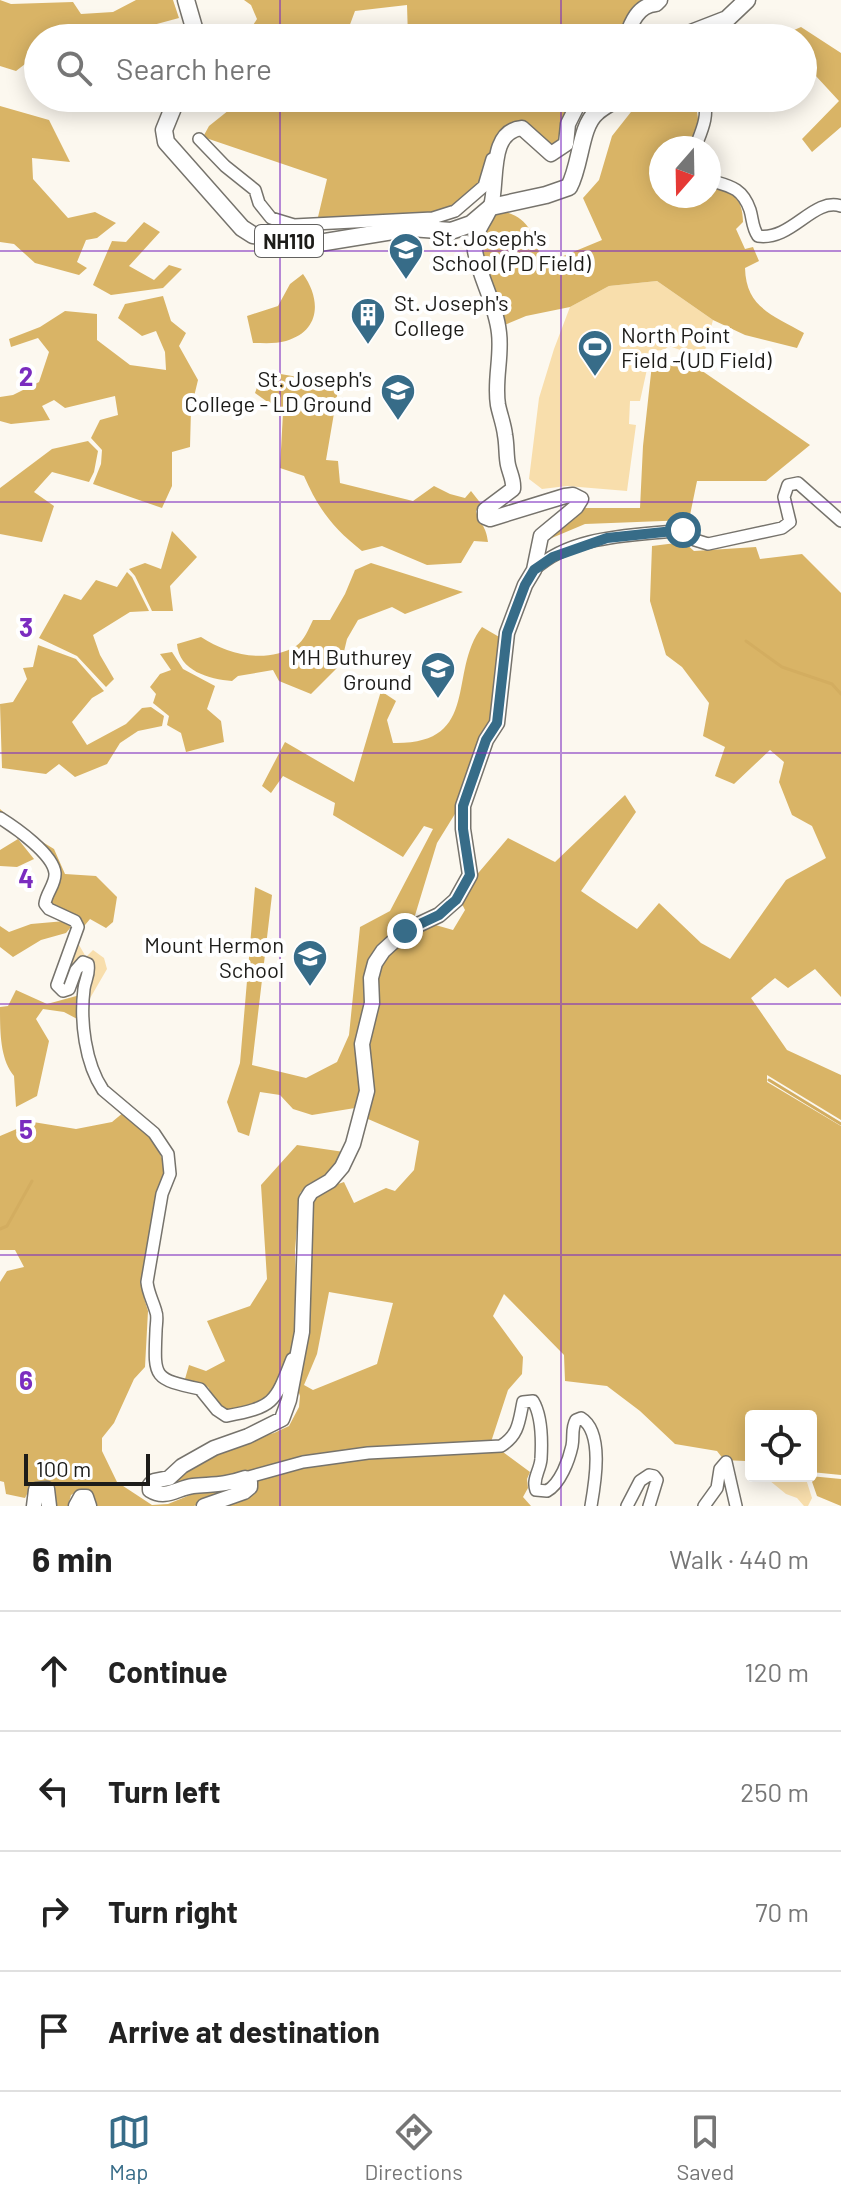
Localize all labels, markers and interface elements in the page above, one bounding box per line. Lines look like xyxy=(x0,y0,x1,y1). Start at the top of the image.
search box xyxy=(24,24,817,112)
icon: search xyxy=(52,46,96,90)
text: Search here xyxy=(116,50,272,86)
north arrow xyxy=(649,136,721,208)
place label: St. Joseph's School (PD Field) xyxy=(432,224,591,275)
road number: NH110 xyxy=(255,225,323,257)
school or university icon: St. Joseph's School (PD Field) xyxy=(387,231,425,281)
place label: St. Joseph's College xyxy=(394,289,509,340)
building icon: St. Joseph's College xyxy=(349,296,387,346)
place label: North Point Field -(UD Field) xyxy=(621,321,772,372)
sports icon: North Point Field -(UD Field) xyxy=(576,328,614,378)
text: 2 xyxy=(19,360,33,391)
place label: St. Joseph's College - LD Ground xyxy=(184,365,372,416)
school or university icon: St. Joseph's College - LD Ground xyxy=(379,372,417,422)
route start xyxy=(665,512,701,548)
text: 3 xyxy=(19,611,33,642)
place label: MH Buthurey Ground xyxy=(291,643,412,694)
school or university icon: MH Buthurey Ground xyxy=(419,650,457,700)
text: 4 xyxy=(18,862,34,893)
route end xyxy=(387,913,423,949)
place label: Mount Hermon School xyxy=(144,931,284,982)
school or university icon: Mount Hermon School xyxy=(291,938,329,988)
text: 5 xyxy=(19,1113,33,1144)
text: 6 xyxy=(19,1364,33,1395)
map controls xyxy=(745,1410,817,1482)
button: locate xyxy=(745,1410,817,1482)
scale bar xyxy=(24,1450,150,1486)
text: 100 m xyxy=(36,1455,91,1481)
text: 6 min xyxy=(32,1538,113,1579)
text: Walk · 440 m xyxy=(669,1543,809,1574)
icon: ahead xyxy=(32,1649,76,1693)
text: Continue xyxy=(108,1653,228,1689)
text: 120 m xyxy=(745,1656,809,1687)
icon: left xyxy=(32,1769,76,1813)
text: Turn left xyxy=(108,1773,221,1809)
text: 250 m xyxy=(740,1776,809,1807)
icon: right xyxy=(32,1889,76,1933)
text: Turn right xyxy=(108,1893,238,1929)
text: 70 m xyxy=(755,1896,809,1927)
icon: arrive xyxy=(32,2009,76,2053)
text: Arrive at destination xyxy=(108,2013,380,2049)
tab: Map xyxy=(107,2110,151,2184)
tab: Directions xyxy=(364,2110,463,2184)
tab: Saved xyxy=(676,2110,734,2184)

